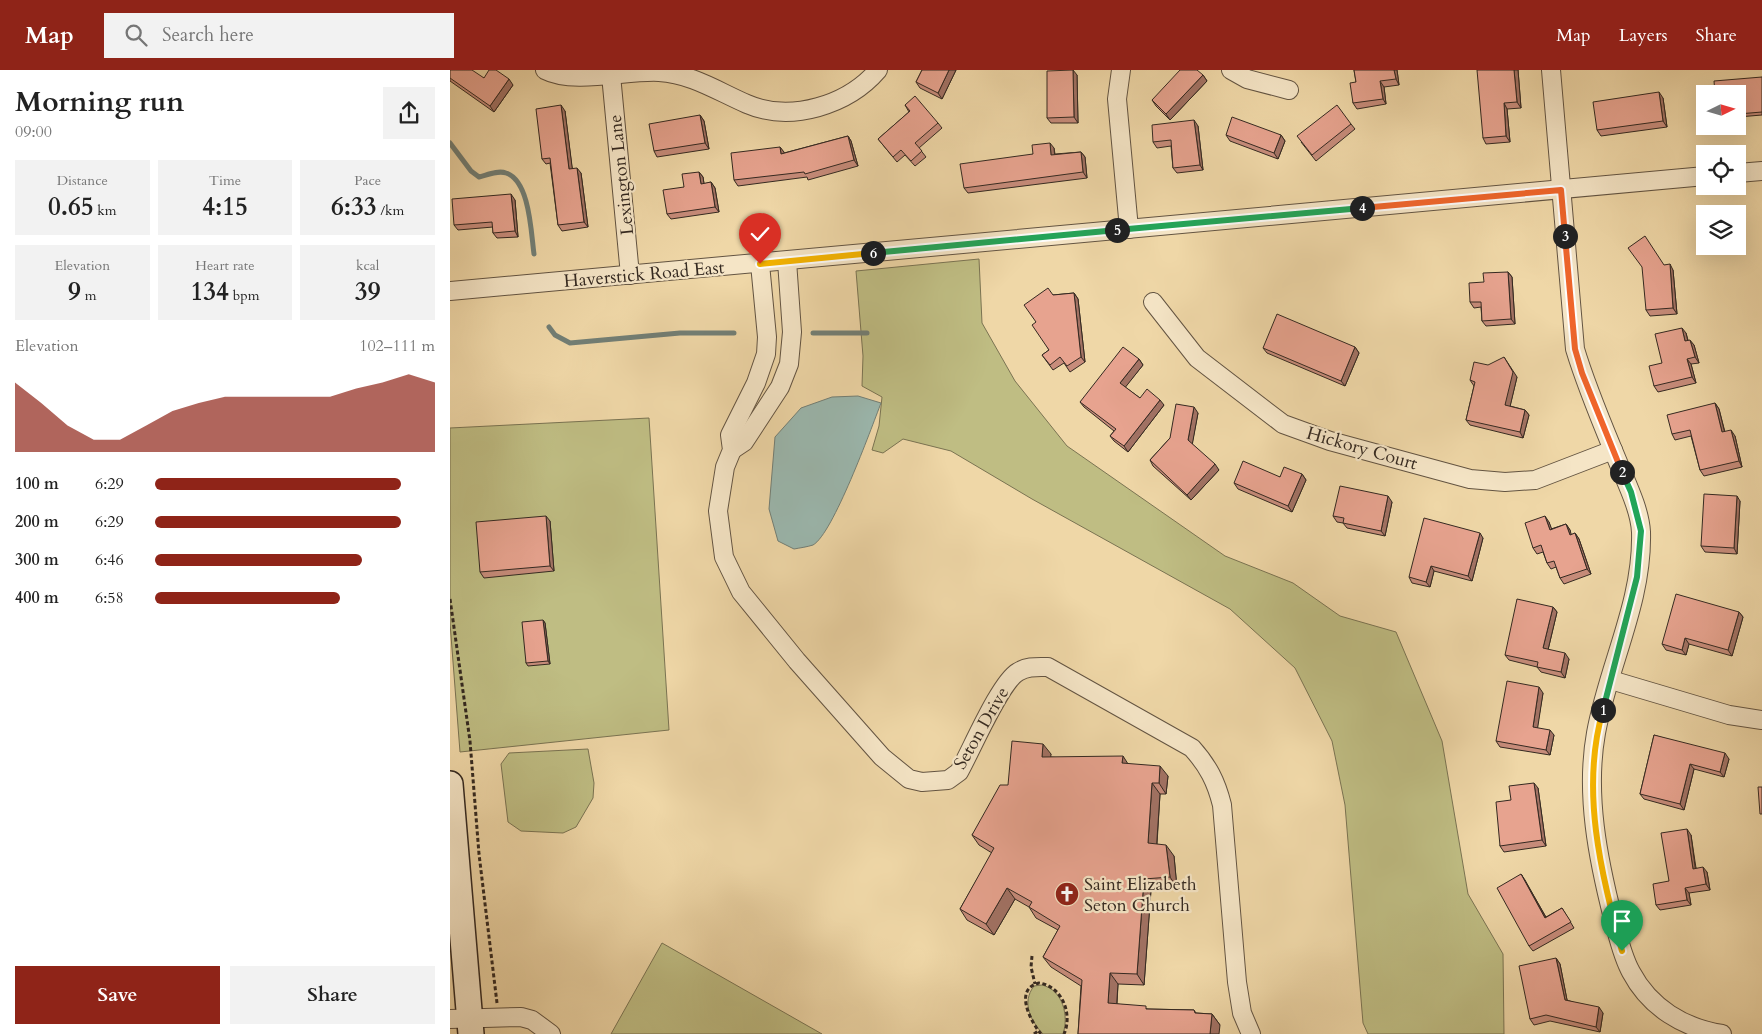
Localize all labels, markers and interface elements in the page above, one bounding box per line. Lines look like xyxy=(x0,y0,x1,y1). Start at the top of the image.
search box xyxy=(104,13,454,58)
text: Map xyxy=(25,19,74,52)
icon: search xyxy=(122,21,150,49)
text: Search here xyxy=(162,22,254,48)
text: Map xyxy=(1556,23,1591,48)
text: Layers xyxy=(1619,23,1668,48)
text: Share xyxy=(1696,23,1737,48)
text: Morning run xyxy=(15,83,184,121)
north arrow xyxy=(1696,85,1746,135)
map controls xyxy=(1696,85,1746,255)
button: share xyxy=(383,87,435,139)
street label: Lexington Lane xyxy=(603,114,640,236)
text: 09:00 xyxy=(15,121,52,143)
button: locate xyxy=(1696,145,1746,195)
text: Distance xyxy=(57,171,108,190)
text: Time xyxy=(209,171,241,190)
text: Pace xyxy=(354,171,381,190)
text: 0.65 xyxy=(48,190,94,224)
text: 4:15 xyxy=(202,190,248,224)
text: 6:33 xyxy=(331,190,377,224)
pin: 4 xyxy=(1350,196,1374,220)
text: 4 xyxy=(1359,199,1366,218)
text: km xyxy=(94,201,117,220)
text: /km xyxy=(377,201,404,220)
button: layers xyxy=(1696,205,1746,255)
pin xyxy=(739,213,781,264)
pin: 5 xyxy=(1104,218,1130,242)
icon: check xyxy=(746,220,774,248)
text: 5 xyxy=(1114,221,1121,240)
pin: 3 xyxy=(1552,224,1578,248)
text: 3 xyxy=(1562,227,1569,246)
pin: 6 xyxy=(860,240,886,266)
text: 6 xyxy=(870,244,877,263)
street label: Haverstick Road East xyxy=(563,255,726,294)
text: Elevation xyxy=(55,256,110,275)
text: Heart rate xyxy=(195,256,255,275)
text: kcal xyxy=(356,256,379,275)
text: 9 xyxy=(68,275,81,309)
text: 134 xyxy=(190,275,229,309)
text: 39 xyxy=(355,275,380,309)
text: m xyxy=(81,286,97,305)
text: bpm xyxy=(229,286,259,305)
text: Elevation xyxy=(15,335,79,357)
text: 102–111 m xyxy=(359,335,435,357)
street label: Hickory Court xyxy=(1304,421,1421,476)
pin: 2 xyxy=(1610,460,1634,484)
text: 2 xyxy=(1619,463,1626,482)
text: 100 m xyxy=(15,473,59,495)
text: 6:29 xyxy=(95,473,124,495)
text: 200 m xyxy=(15,511,59,533)
text: 6:29 xyxy=(95,511,124,533)
text: 300 m xyxy=(15,549,59,571)
text: 6:46 xyxy=(95,549,124,571)
text: 400 m xyxy=(15,587,59,609)
text: 6:58 xyxy=(95,587,124,609)
street label: Seton Drive xyxy=(948,683,1015,774)
pin: 1 xyxy=(1590,698,1616,722)
text: 1 xyxy=(1600,701,1607,720)
place label: Saint Elizabeth Seton Church xyxy=(1084,872,1197,918)
church icon: Saint Elizabeth Seton Church xyxy=(1054,881,1080,907)
pin xyxy=(1601,900,1643,951)
icon: arrive xyxy=(1608,907,1636,935)
button: Save xyxy=(15,966,220,1024)
button: Share xyxy=(230,966,435,1024)

